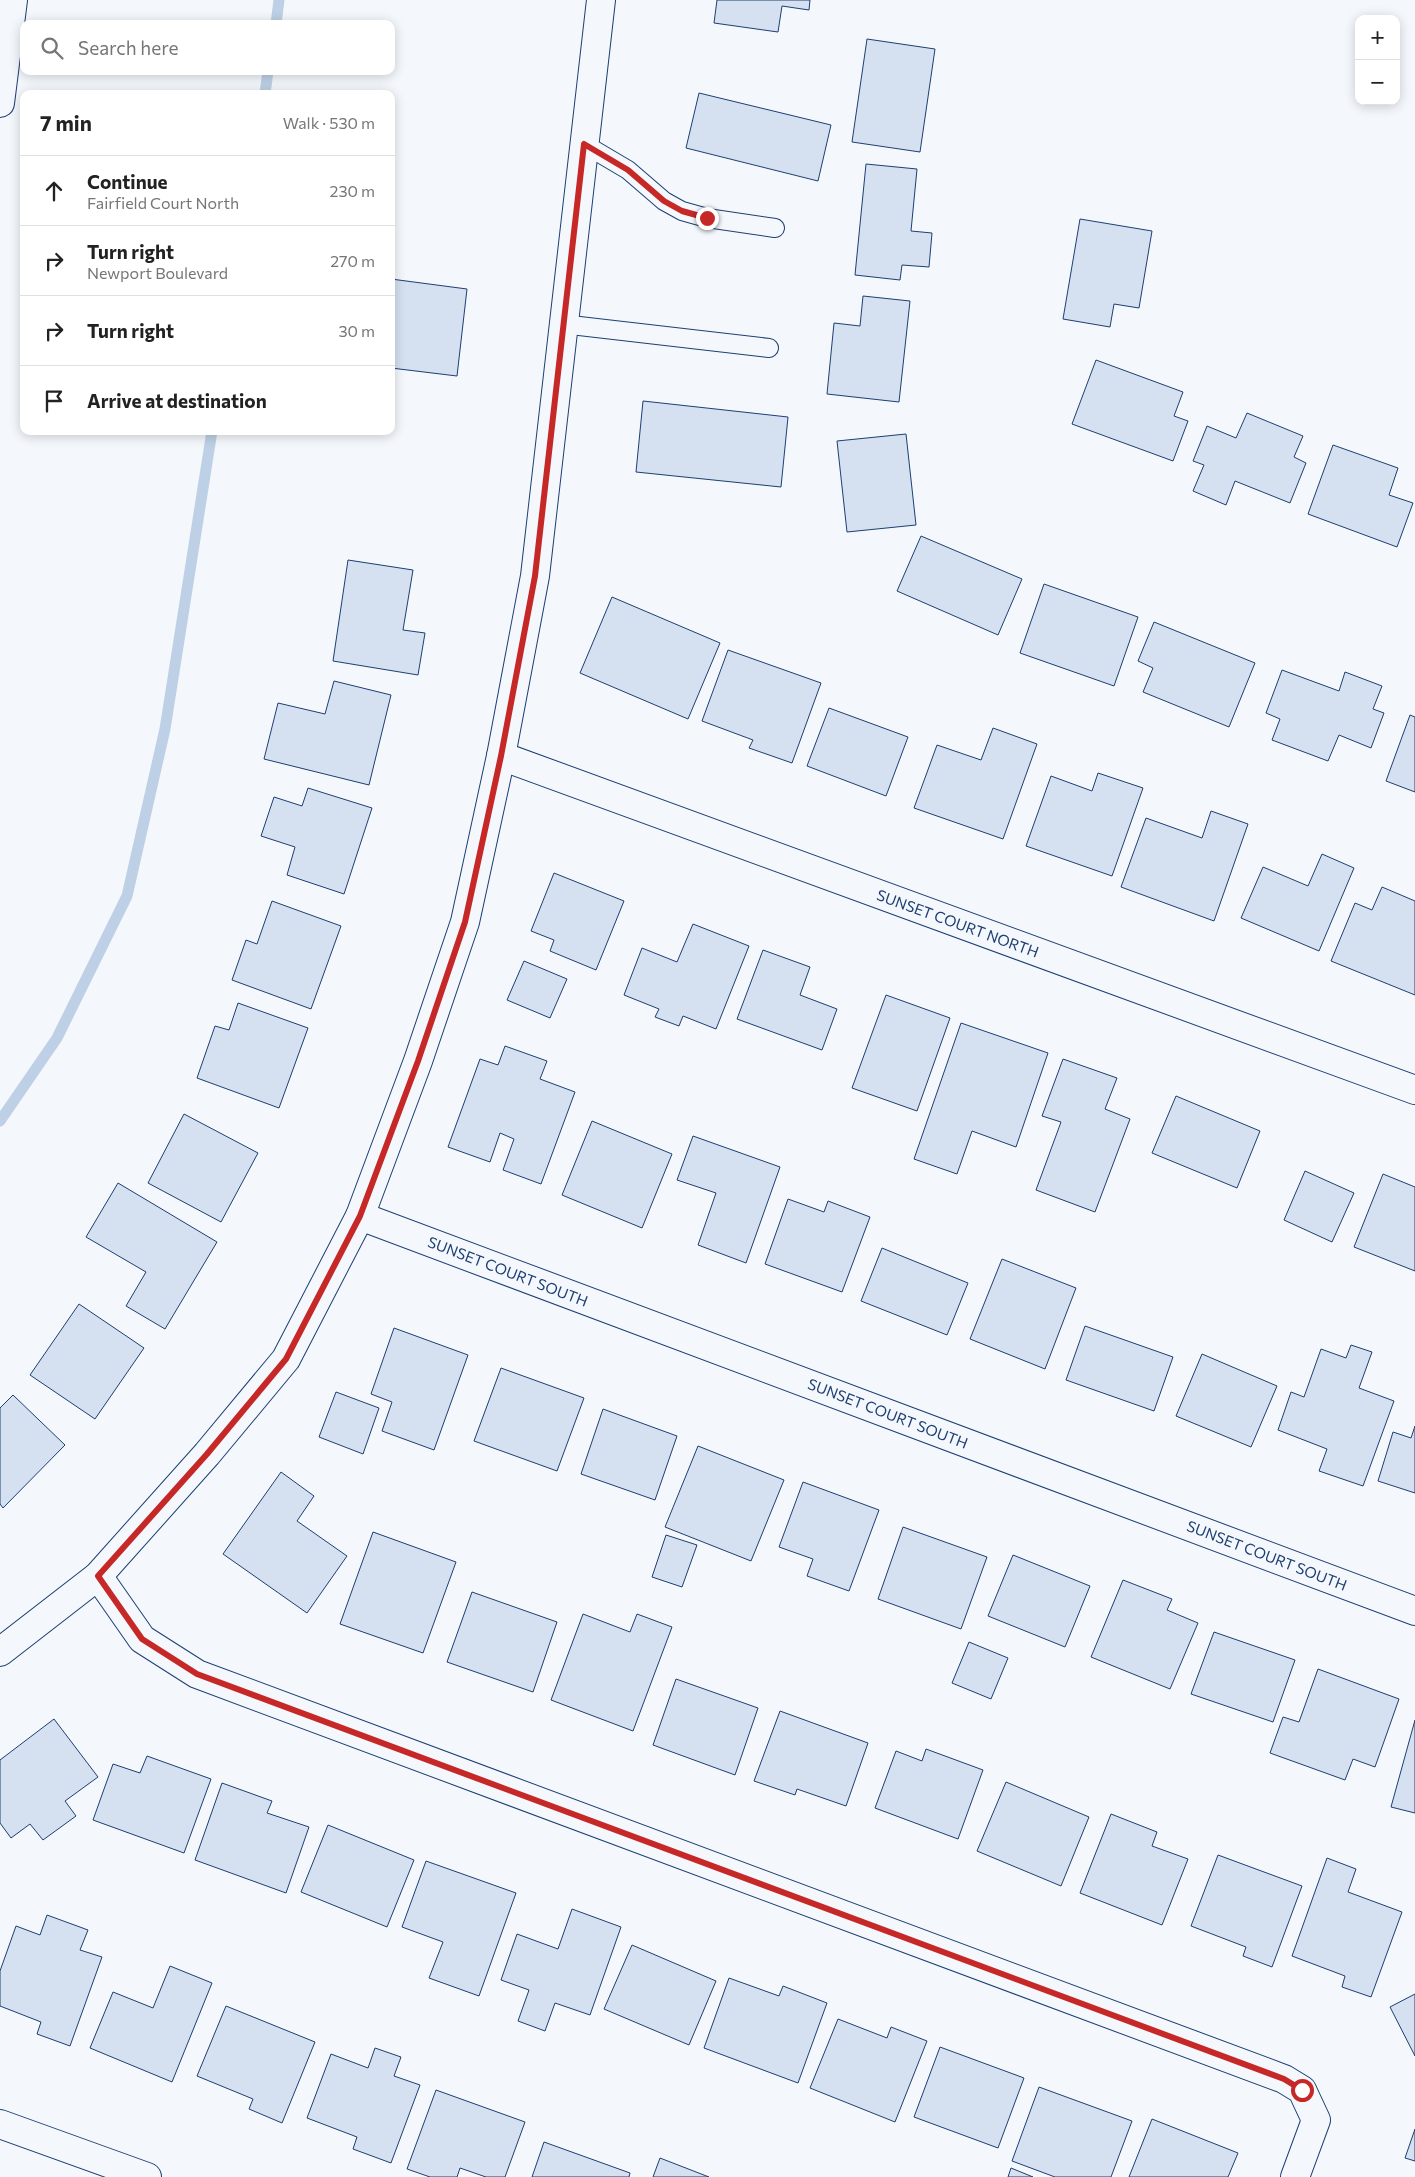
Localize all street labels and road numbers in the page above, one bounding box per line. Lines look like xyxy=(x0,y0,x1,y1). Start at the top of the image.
street label: SUNSET COURT NORTH xyxy=(875,885,1041,961)
street label: SUNSET COURT SOUTH xyxy=(425,1232,591,1310)
street label: SUNSET COURT SOUTH xyxy=(805,1374,971,1452)
street label: SUNSET COURT SOUTH xyxy=(1184,1516,1350,1594)

